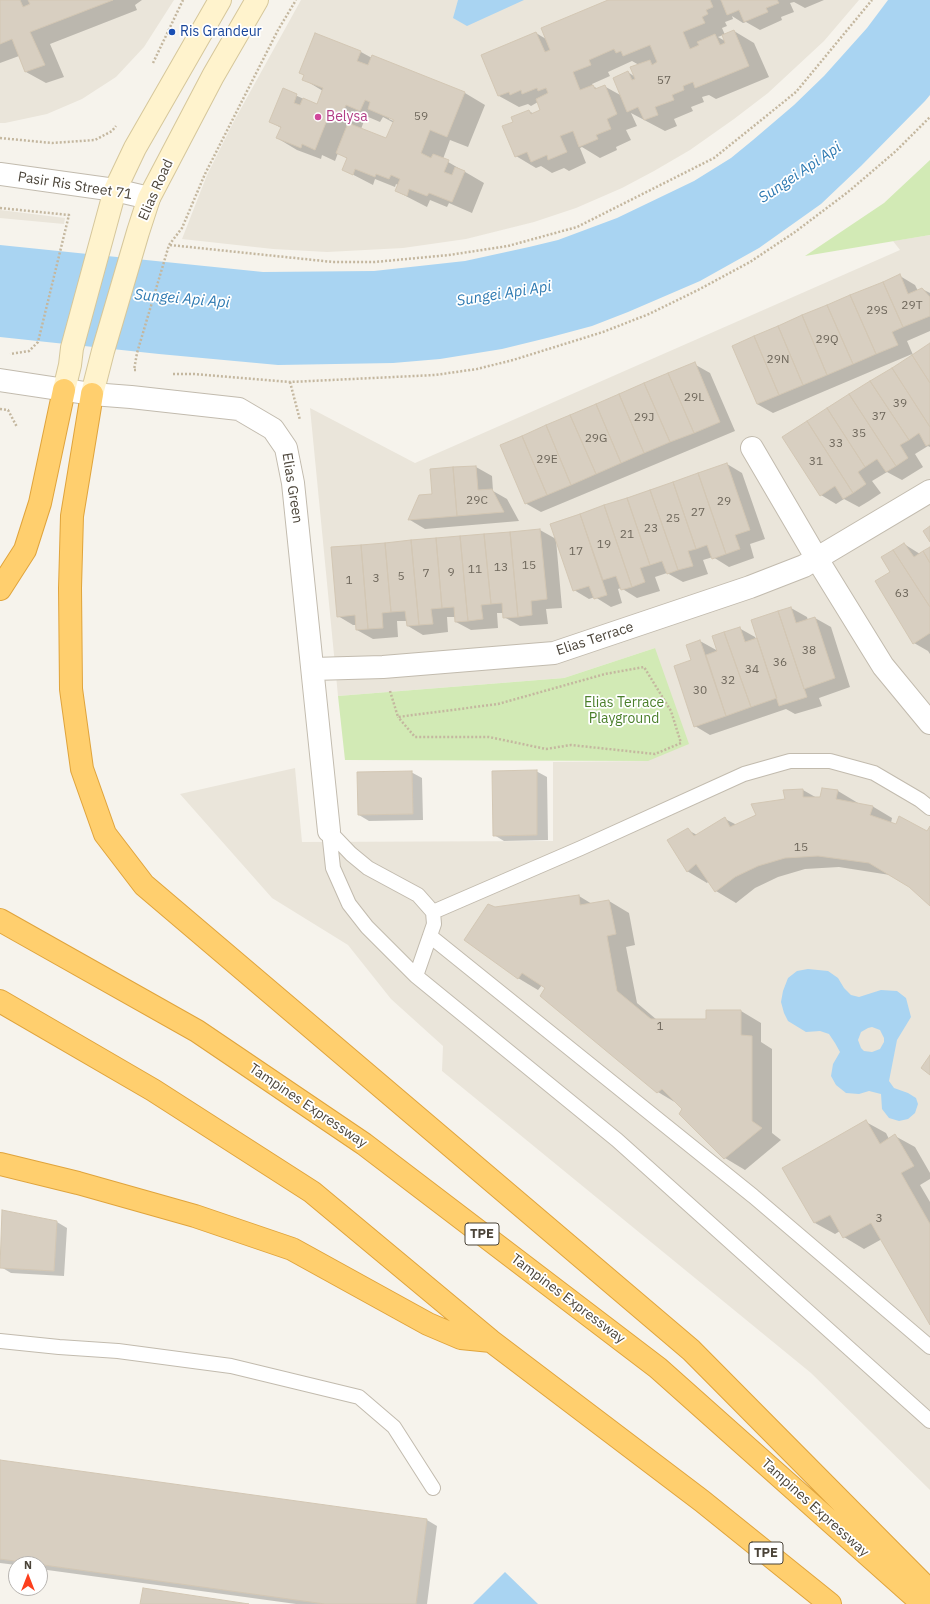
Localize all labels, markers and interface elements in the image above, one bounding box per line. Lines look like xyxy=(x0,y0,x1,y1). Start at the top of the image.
place label: Ris Grandeur xyxy=(180,24,262,40)
marker: Ris Grandeur xyxy=(167,27,177,37)
house number: 57 xyxy=(657,74,671,88)
place label: Belysa xyxy=(326,109,368,125)
house number: 59 xyxy=(414,110,428,124)
marker: Belysa xyxy=(313,112,323,122)
water label: Sungei Api Api xyxy=(755,139,845,207)
street label: Elias Road xyxy=(135,157,177,223)
street label: Pasir Ris Street 71 xyxy=(17,169,133,203)
water label: Sungei Api Api xyxy=(455,278,553,310)
water label: Sungei Api Api xyxy=(134,286,230,312)
house number: 29T xyxy=(901,299,923,313)
house number: 29S xyxy=(866,304,888,318)
house number: 29Q xyxy=(816,333,838,347)
house number: 29N xyxy=(767,353,789,367)
house number: 29L xyxy=(684,391,704,405)
house number: 39 xyxy=(893,397,907,411)
house number: 37 xyxy=(872,410,886,424)
house number: 29J xyxy=(634,411,654,425)
house number: 35 xyxy=(852,427,866,441)
house number: 29G xyxy=(585,432,607,446)
house number: 33 xyxy=(829,437,843,451)
street label: Elias Green xyxy=(278,452,306,524)
house number: 29E xyxy=(536,453,558,467)
house number: 31 xyxy=(809,455,823,469)
house number: 29C xyxy=(466,494,488,508)
house number: 29 xyxy=(717,495,731,509)
house number: 27 xyxy=(691,506,705,520)
house number: 25 xyxy=(666,512,680,526)
house number: 23 xyxy=(644,522,658,536)
house number: 21 xyxy=(620,528,634,542)
house number: 19 xyxy=(597,538,611,552)
house number: 17 xyxy=(569,545,583,559)
house number: 15 xyxy=(522,559,536,573)
house number: 13 xyxy=(494,561,508,575)
house number: 11 xyxy=(468,563,482,577)
house number: 9 xyxy=(447,566,455,580)
house number: 7 xyxy=(422,567,430,581)
house number: 5 xyxy=(397,570,405,584)
house number: 3 xyxy=(372,572,380,586)
house number: 1 xyxy=(345,574,353,588)
house number: 63 xyxy=(895,587,909,601)
street label: Elias Terrace xyxy=(554,619,636,659)
house number: 38 xyxy=(802,644,816,658)
house number: 36 xyxy=(773,656,787,670)
house number: 34 xyxy=(745,663,759,677)
house number: 32 xyxy=(721,674,735,688)
house number: 30 xyxy=(693,684,707,698)
park label: Elias Terrace Playground xyxy=(584,695,664,728)
house number: 15 xyxy=(794,841,808,855)
house number: 1 xyxy=(656,1020,664,1034)
street label: Tampines Expressway xyxy=(246,1060,370,1152)
house number: 3 xyxy=(875,1212,883,1226)
road number: TPE xyxy=(465,1223,499,1245)
street label: Tampines Expressway xyxy=(508,1251,628,1347)
street label: Tampines Expressway xyxy=(758,1455,872,1561)
road number: TPE xyxy=(749,1542,783,1564)
north arrow xyxy=(8,1556,48,1596)
text: N xyxy=(24,1558,32,1572)

